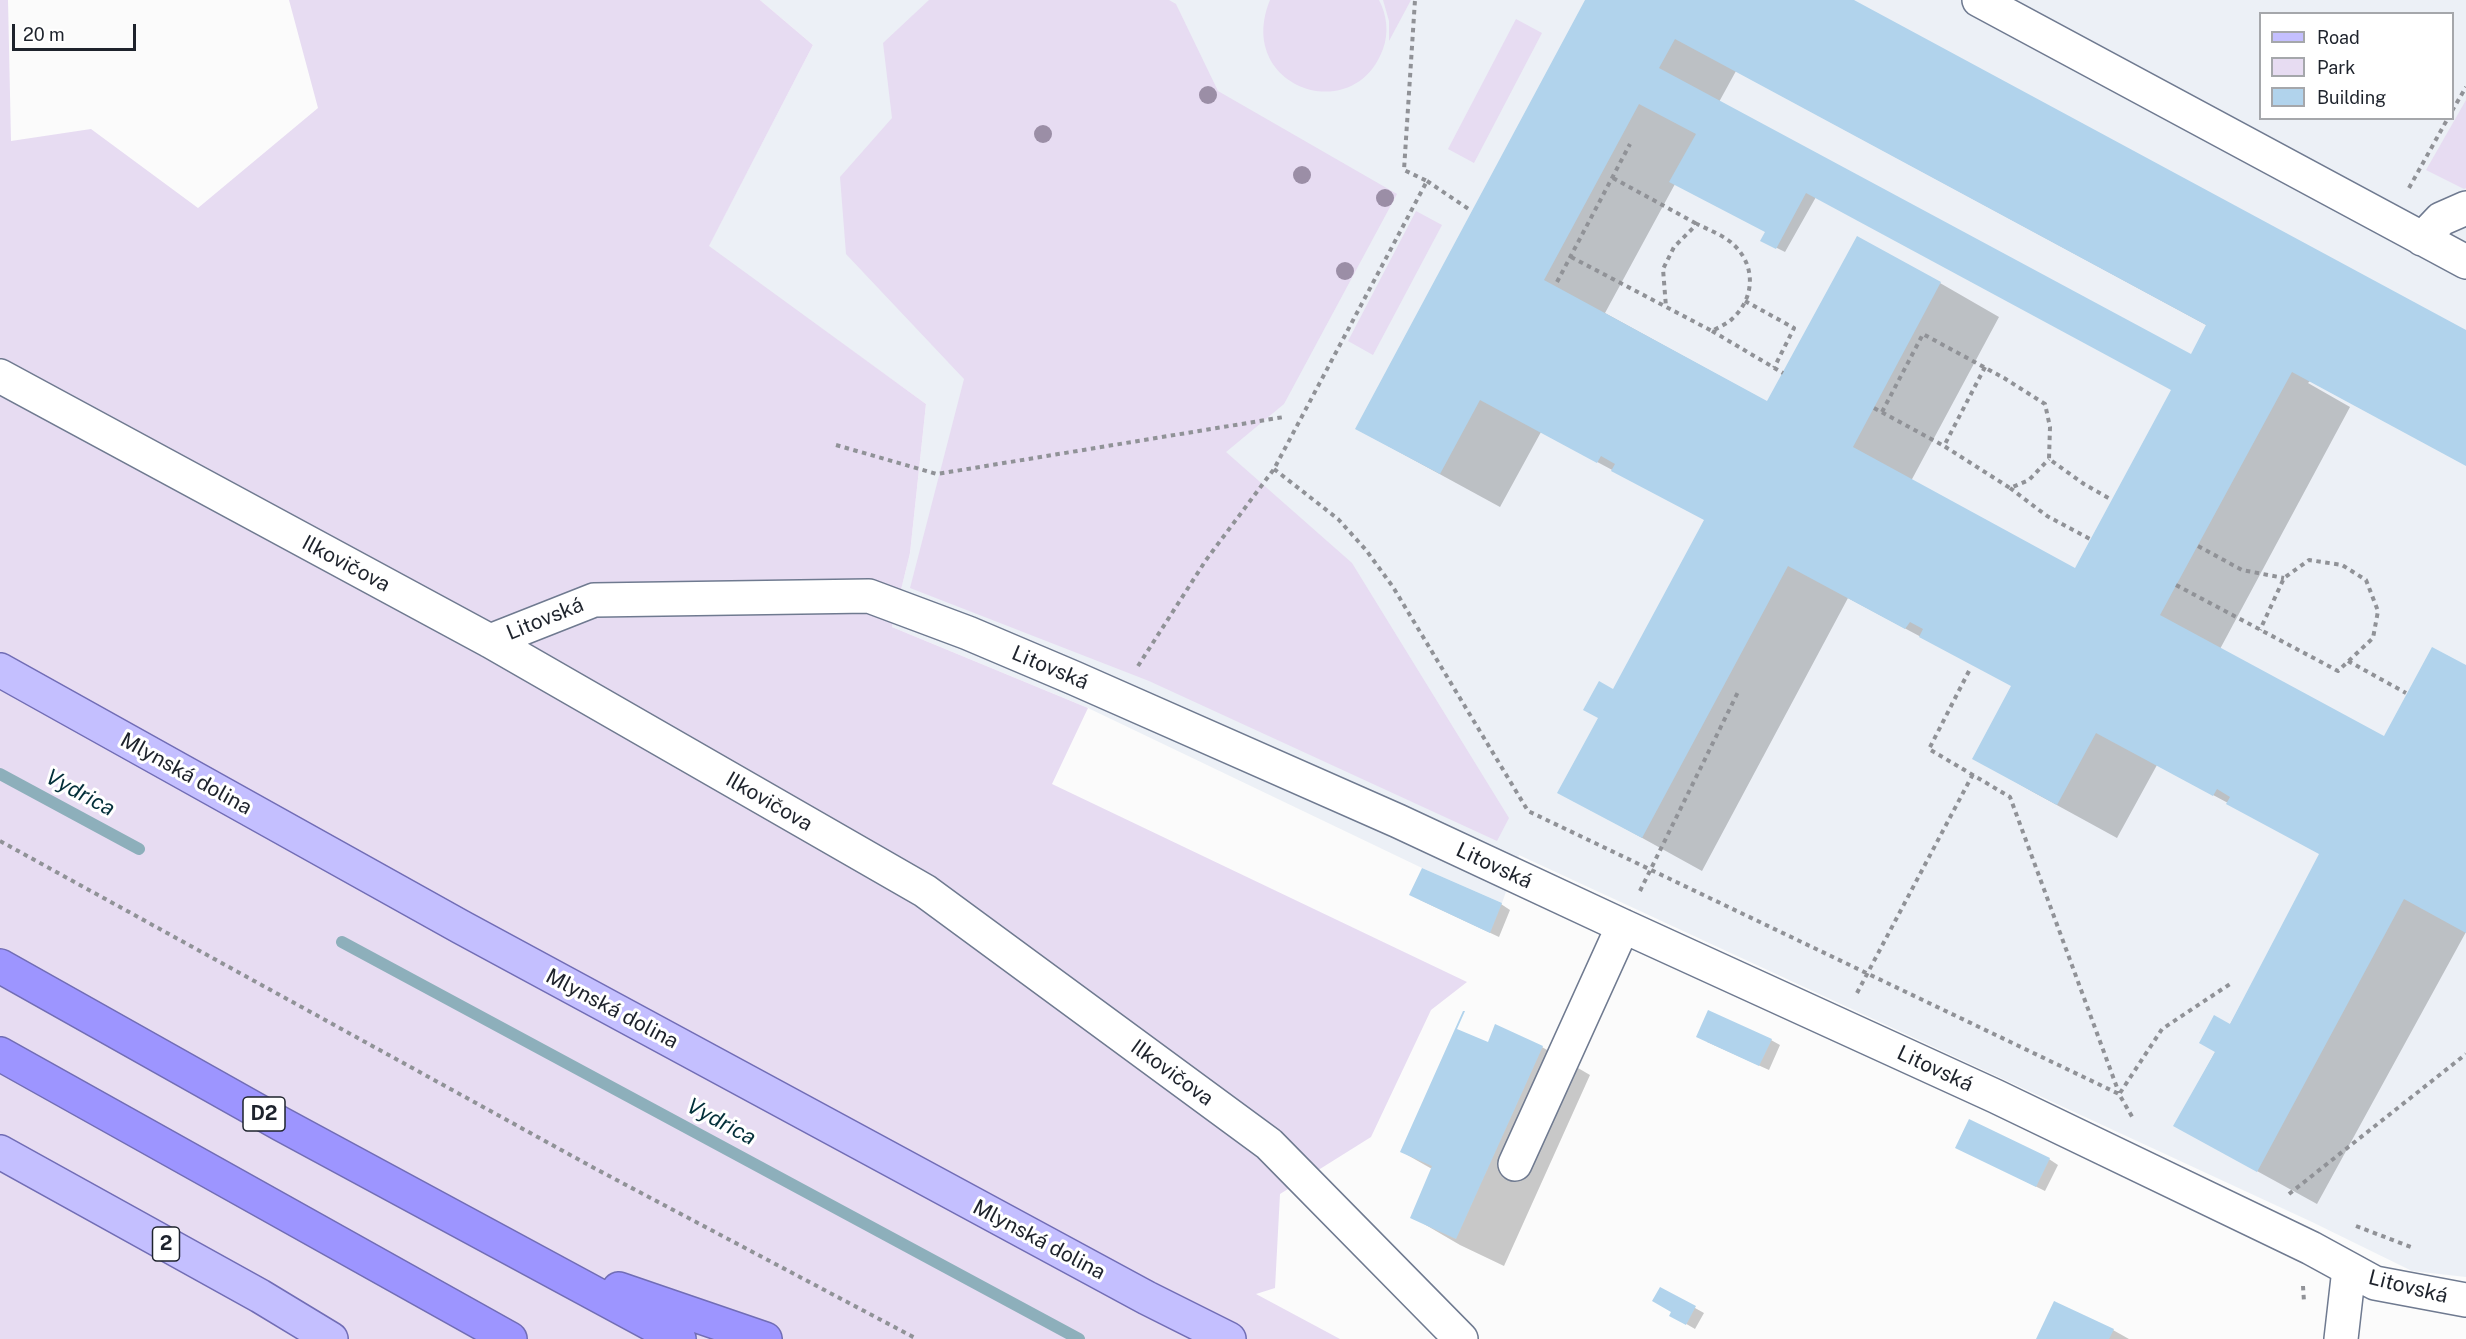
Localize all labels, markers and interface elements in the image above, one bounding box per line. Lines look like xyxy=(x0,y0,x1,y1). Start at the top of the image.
scale bar xyxy=(15,12,140,50)
legend xyxy=(2259,12,2454,120)
text: 20 m xyxy=(23,24,65,45)
text: Road xyxy=(2317,27,2360,48)
text: Park xyxy=(2317,57,2355,78)
text: Building xyxy=(2317,87,2386,108)
street label: Ilkovičova xyxy=(298,530,394,598)
street label: Litovská xyxy=(503,592,587,646)
street label: Litovská xyxy=(1008,641,1092,695)
street label: Mlynská dolina xyxy=(116,728,256,820)
water label: Vydrica xyxy=(41,764,119,822)
street label: Ilkovičova xyxy=(721,767,817,837)
street label: Litovská xyxy=(1452,837,1536,895)
street label: Mlynská dolina xyxy=(541,964,683,1054)
street label: Ilkovičova xyxy=(1126,1035,1218,1111)
street label: Litovská xyxy=(1893,1040,1977,1098)
water label: Vydrica xyxy=(682,1093,760,1151)
road number: D2 xyxy=(243,1097,285,1131)
street label: Mlynská dolina xyxy=(968,1195,1110,1285)
road number: 2 xyxy=(152,1227,180,1261)
street label: Litovská xyxy=(2366,1265,2450,1309)

